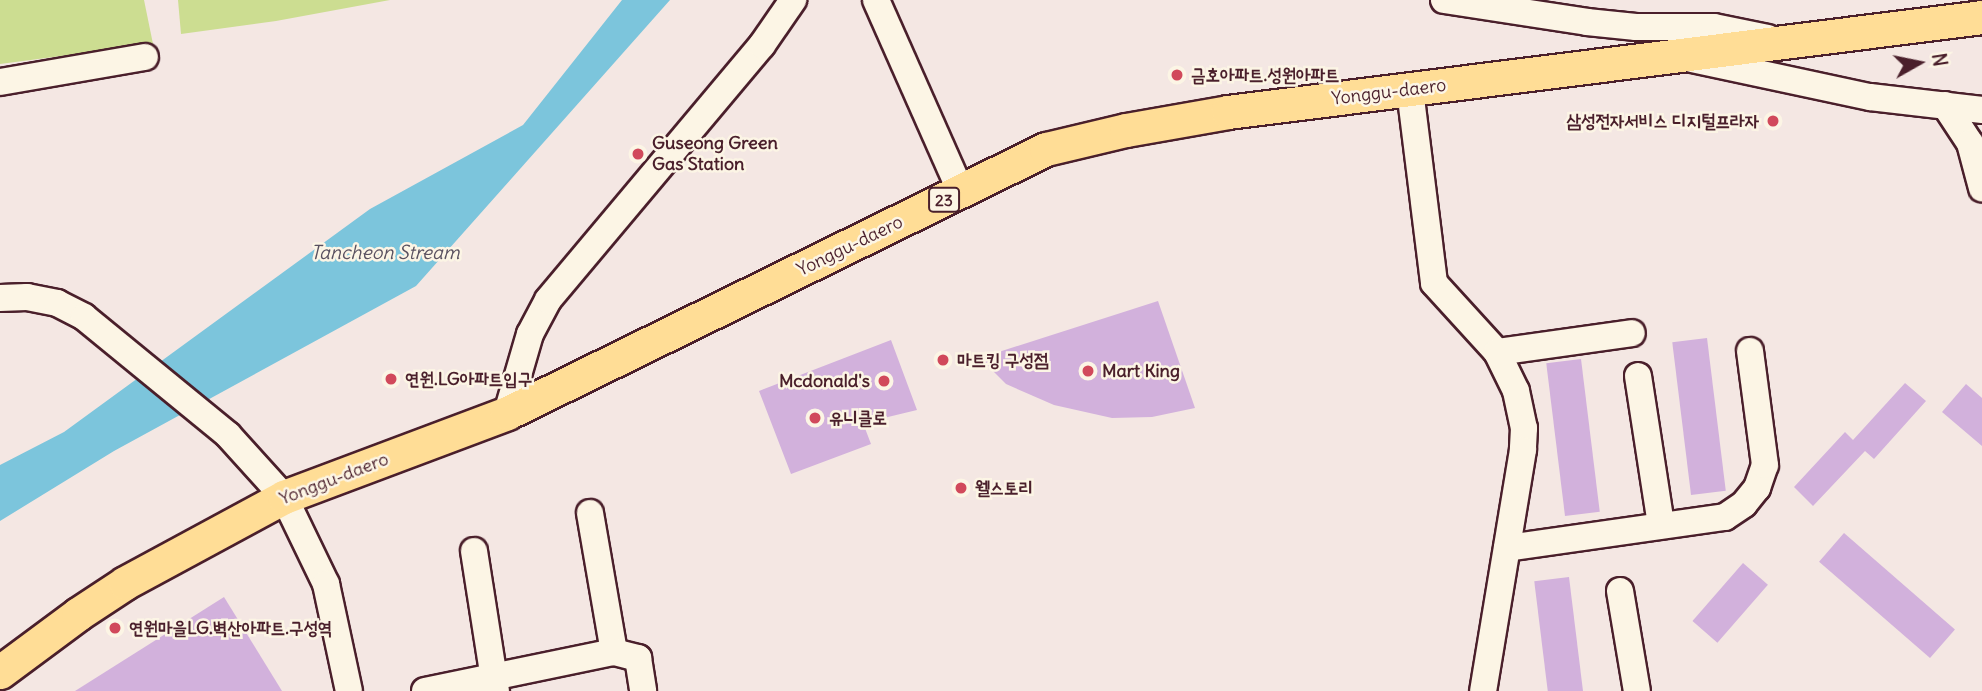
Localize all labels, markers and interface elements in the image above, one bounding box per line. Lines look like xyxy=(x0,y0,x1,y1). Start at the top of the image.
north arrow xyxy=(1884,28,1954,98)
text: N xyxy=(1927,51,1953,68)
place label: 금호아파트.성원아파트 xyxy=(1191,64,1340,86)
marker: 금호아파트.성원아파트 xyxy=(1169,67,1185,83)
street label: Yonggu-daero xyxy=(1331,74,1447,110)
place label: 삼성전자서비스 디지털프라자 xyxy=(1566,110,1759,132)
marker: 삼성전자서비스 디지털프라자 xyxy=(1765,113,1781,129)
place label: Guseong Green Gas Station xyxy=(652,133,778,176)
marker: Guseong Green Gas Station xyxy=(630,146,646,162)
road number: 23 xyxy=(926,188,962,212)
street label: Yonggu-daero xyxy=(794,211,906,281)
water label: Tancheon Stream xyxy=(310,242,460,264)
place label: 마트킹 구성점 xyxy=(957,349,1048,371)
marker: 마트킹 구성점 xyxy=(935,352,951,368)
place label: Mart King xyxy=(1102,360,1180,382)
marker: Mart King xyxy=(1080,363,1096,379)
place label: 연원.LG아파트입구 xyxy=(405,368,532,390)
place label: Mcdonald's xyxy=(779,370,870,392)
marker: 연원.LG아파트입구 xyxy=(383,371,399,387)
marker: Mcdonald's xyxy=(876,373,892,389)
place label: 유니클로 xyxy=(829,407,887,429)
marker: 유니클로 xyxy=(807,410,823,426)
street label: Yonggu-daero xyxy=(276,448,392,510)
place label: 웰스토리 xyxy=(975,477,1033,499)
marker: 웰스토리 xyxy=(953,480,969,496)
place label: 연원마을LG.벽산아파트.구성역 xyxy=(129,617,332,639)
marker: 연원마을LG.벽산아파트.구성역 xyxy=(107,620,123,636)

